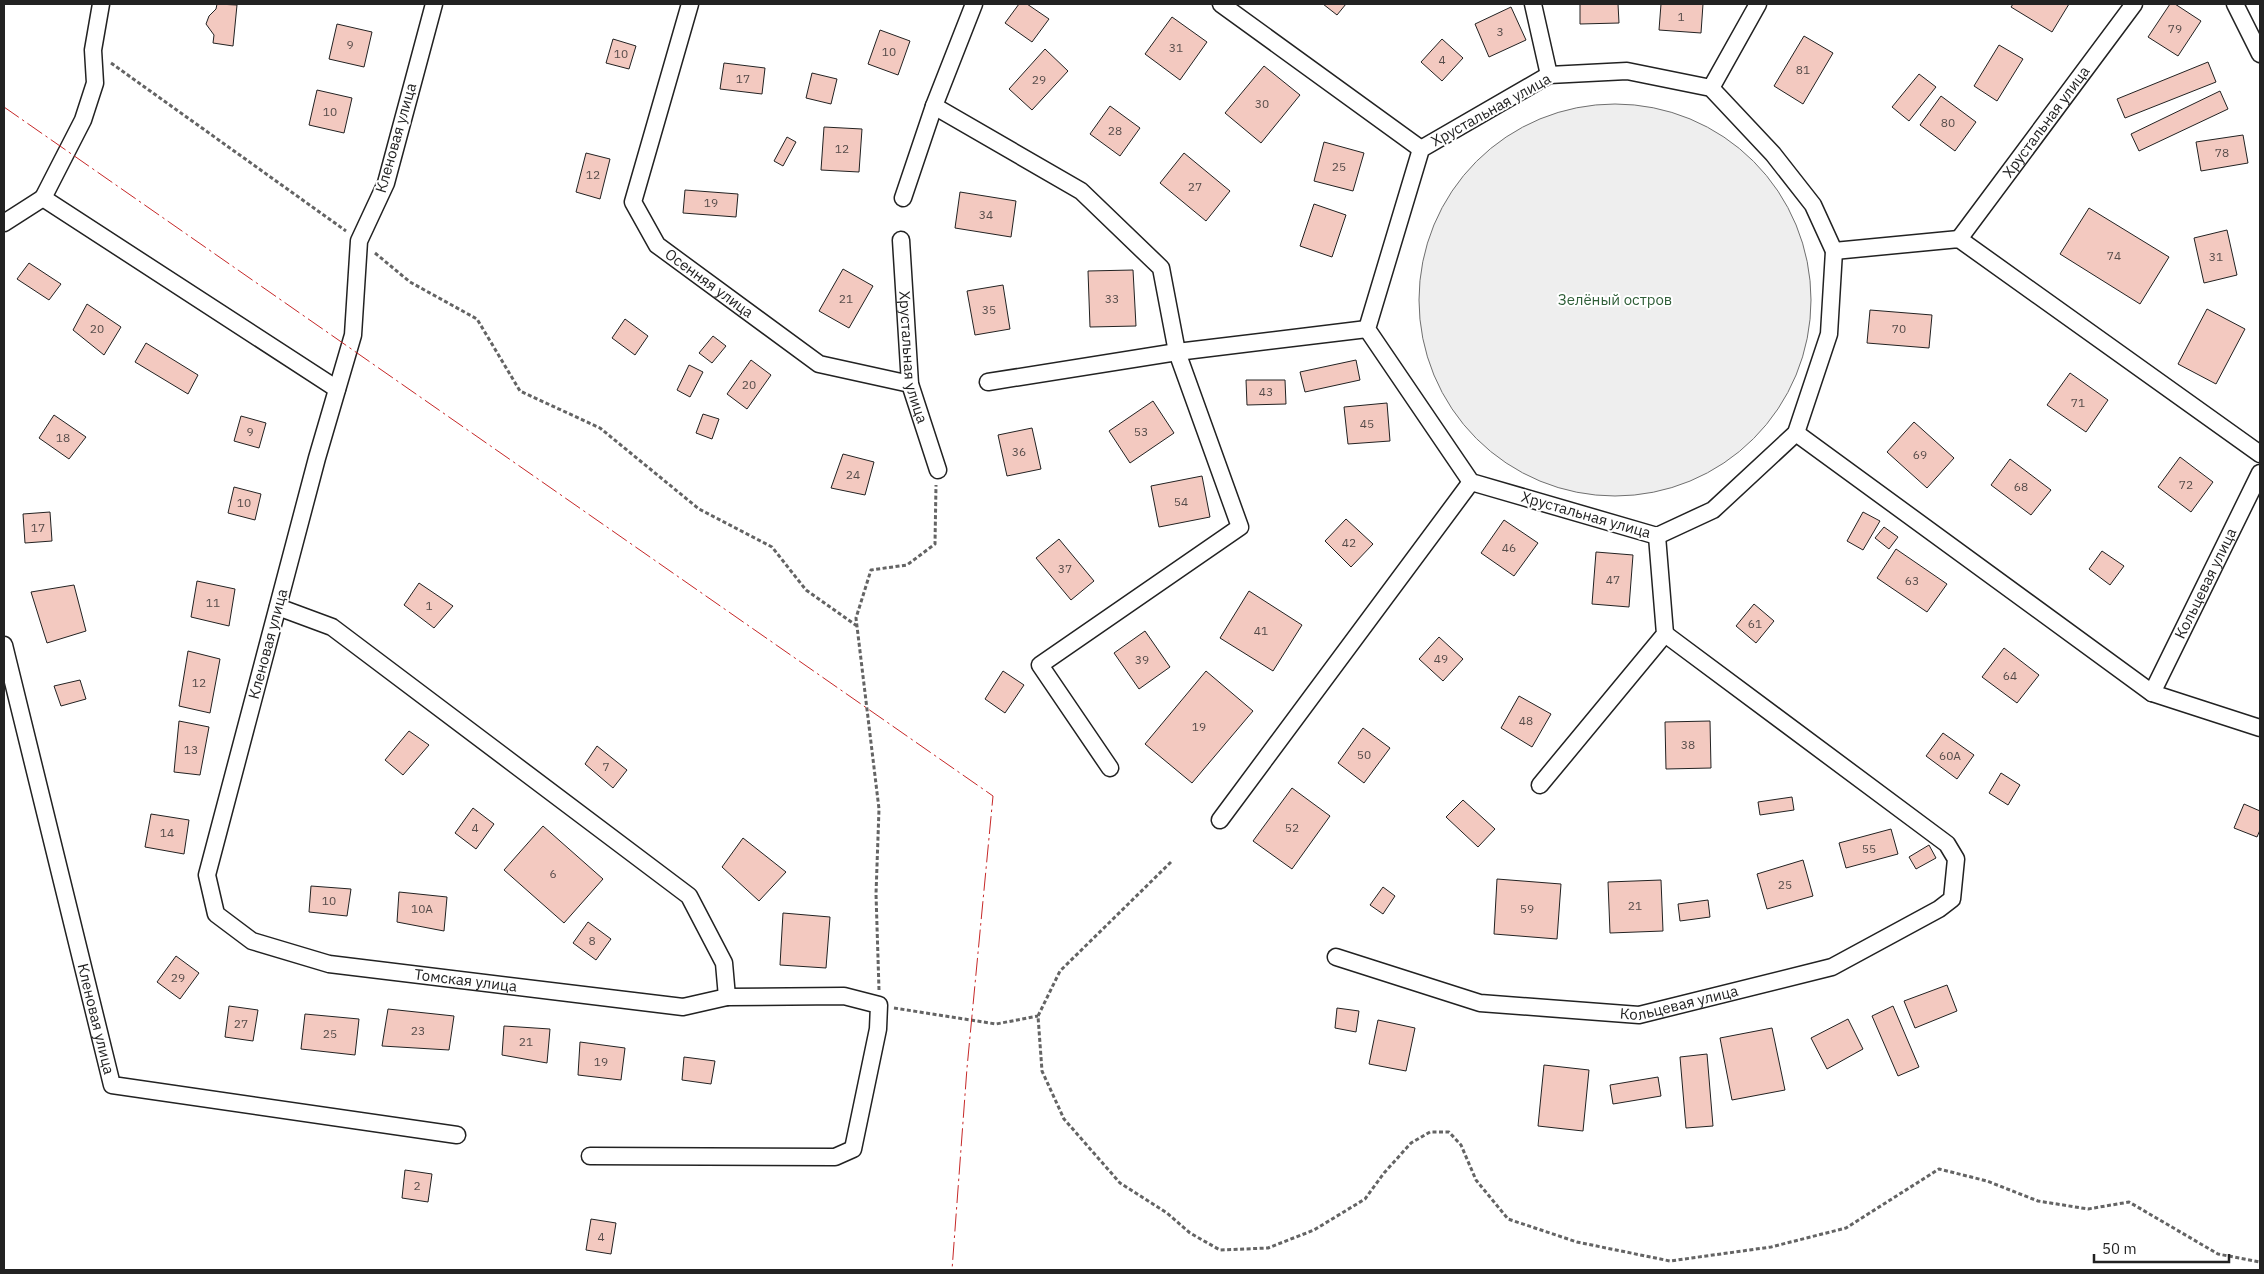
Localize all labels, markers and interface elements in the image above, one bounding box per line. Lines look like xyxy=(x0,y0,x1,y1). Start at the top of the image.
house number: 1 xyxy=(1677,9,1685,24)
house number: 79 xyxy=(2168,21,2182,36)
house number: 3 xyxy=(1496,24,1504,39)
house number: 9 xyxy=(346,37,354,52)
house number: 31 xyxy=(1169,40,1183,55)
house number: 10 xyxy=(882,44,896,59)
house number: 10 xyxy=(614,46,628,61)
house number: 4 xyxy=(1438,52,1446,67)
house number: 81 xyxy=(1796,62,1810,77)
street label: Хрустальная улица xyxy=(1998,62,2093,181)
street label: Хрустальная улица xyxy=(1428,69,1554,150)
house number: 17 xyxy=(736,71,750,86)
house number: 29 xyxy=(1032,72,1046,87)
street label: Кленовая улица xyxy=(371,81,420,195)
house number: 30 xyxy=(1255,96,1269,111)
house number: 10 xyxy=(323,104,337,119)
house number: 80 xyxy=(1941,115,1955,130)
house number: 28 xyxy=(1108,123,1122,138)
house number: 12 xyxy=(835,141,849,156)
house number: 78 xyxy=(2215,145,2229,160)
house number: 25 xyxy=(1332,159,1346,174)
house number: 12 xyxy=(586,167,600,182)
house number: 27 xyxy=(1188,179,1202,194)
house number: 19 xyxy=(704,195,718,210)
house number: 34 xyxy=(979,207,993,222)
street label: Осенняя улица xyxy=(661,244,757,322)
house number: 74 xyxy=(2107,248,2121,263)
house number: 31 xyxy=(2209,249,2223,264)
street label: Хрустальная улица xyxy=(895,290,932,426)
park label: Зелёный остров xyxy=(1558,290,1672,309)
house number: 21 xyxy=(839,291,853,306)
house number: 33 xyxy=(1105,291,1119,306)
house number: 35 xyxy=(982,302,996,317)
house number: 20 xyxy=(90,321,104,336)
house number: 70 xyxy=(1892,321,1906,336)
house number: 20 xyxy=(742,377,756,392)
house number: 43 xyxy=(1259,384,1273,399)
house number: 71 xyxy=(2071,395,2085,410)
house number: 45 xyxy=(1360,416,1374,431)
house number: 9 xyxy=(246,424,254,439)
house number: 53 xyxy=(1134,424,1148,439)
house number: 18 xyxy=(56,430,70,445)
house number: 36 xyxy=(1012,444,1026,459)
house number: 69 xyxy=(1913,447,1927,462)
house number: 24 xyxy=(846,467,860,482)
house number: 72 xyxy=(2179,477,2193,492)
house number: 68 xyxy=(2014,479,2028,494)
street label: Хрустальная улица xyxy=(1519,487,1653,542)
house number: 54 xyxy=(1174,494,1188,509)
house number: 10 xyxy=(237,495,251,510)
house number: 17 xyxy=(31,520,45,535)
street label: Кольцевая улица xyxy=(2170,525,2240,642)
house number: 42 xyxy=(1342,535,1356,550)
house number: 46 xyxy=(1502,540,1516,555)
house number: 37 xyxy=(1058,561,1072,576)
house number: 47 xyxy=(1606,572,1620,587)
house number: 63 xyxy=(1905,573,1919,588)
street label: Кленовая улица xyxy=(244,587,291,701)
house number: 11 xyxy=(206,595,220,610)
house number: 1 xyxy=(425,598,433,613)
house number: 61 xyxy=(1748,616,1762,631)
house number: 41 xyxy=(1254,623,1268,638)
house number: 49 xyxy=(1434,651,1448,666)
house number: 39 xyxy=(1135,652,1149,667)
house number: 64 xyxy=(2003,668,2017,683)
house number: 12 xyxy=(192,675,206,690)
house number: 48 xyxy=(1519,713,1533,728)
house number: 19 xyxy=(1192,719,1206,734)
house number: 38 xyxy=(1681,737,1695,752)
house number: 13 xyxy=(184,742,198,757)
house number: 50 xyxy=(1357,747,1371,762)
house number: 60А xyxy=(1939,748,1961,763)
house number: 7 xyxy=(602,759,610,774)
house number: 4 xyxy=(471,820,479,835)
house number: 52 xyxy=(1285,820,1299,835)
house number: 14 xyxy=(160,825,174,840)
house number: 55 xyxy=(1862,841,1876,856)
house number: 6 xyxy=(549,866,557,881)
house number: 25 xyxy=(1778,877,1792,892)
house number: 10 xyxy=(322,893,336,908)
house number: 21 xyxy=(1628,898,1642,913)
house number: 10А xyxy=(411,901,433,916)
house number: 59 xyxy=(1520,901,1534,916)
house number: 8 xyxy=(588,933,596,948)
street label: Кленовая улица xyxy=(74,961,119,1076)
street label: Томская улица xyxy=(413,964,518,996)
house number: 29 xyxy=(171,970,185,985)
street label: Кольцевая улица xyxy=(1619,981,1740,1024)
house number: 27 xyxy=(234,1016,248,1031)
house number: 23 xyxy=(411,1023,425,1038)
house number: 25 xyxy=(323,1026,337,1041)
house number: 21 xyxy=(519,1034,533,1049)
house number: 19 xyxy=(594,1054,608,1069)
house number: 2 xyxy=(413,1178,421,1193)
house number: 4 xyxy=(597,1229,605,1244)
scale bar xyxy=(2094,1232,2229,1264)
text: 50 m xyxy=(2102,1239,2137,1258)

